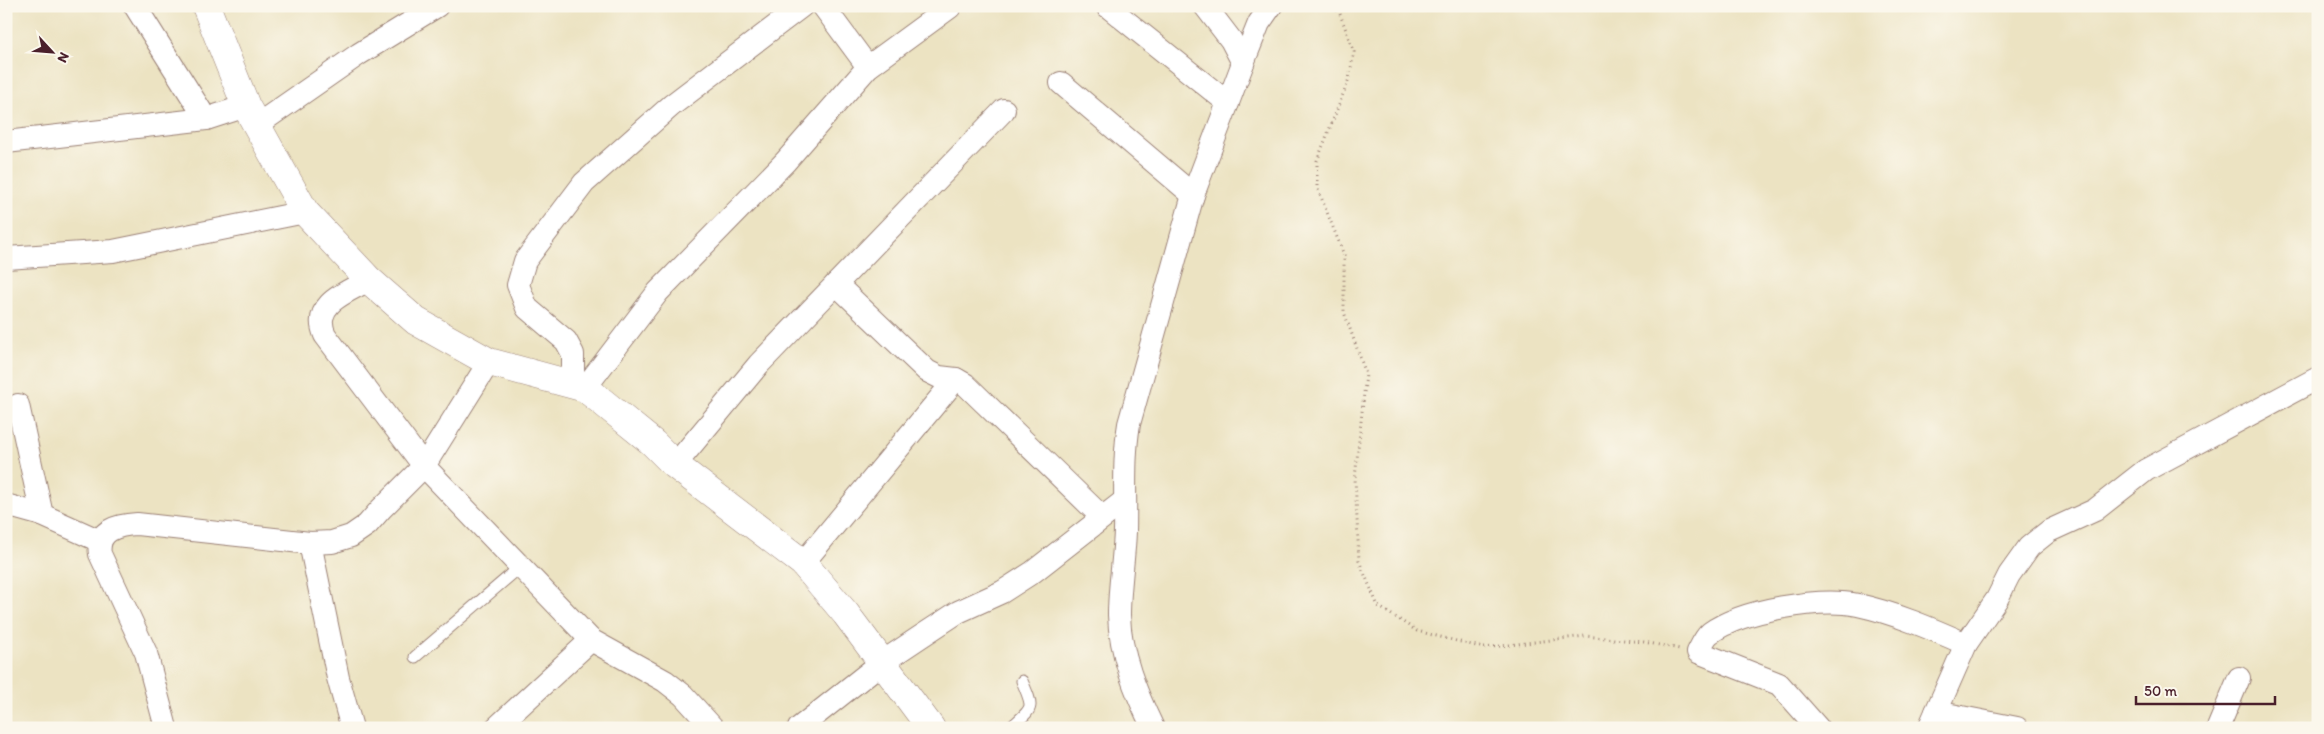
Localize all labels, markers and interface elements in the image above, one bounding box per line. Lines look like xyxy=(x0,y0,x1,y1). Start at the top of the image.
north arrow xyxy=(28,28,78,78)
text: N xyxy=(54,50,73,65)
scale bar xyxy=(2136,674,2275,706)
text: 50 m xyxy=(2144,682,2177,700)

